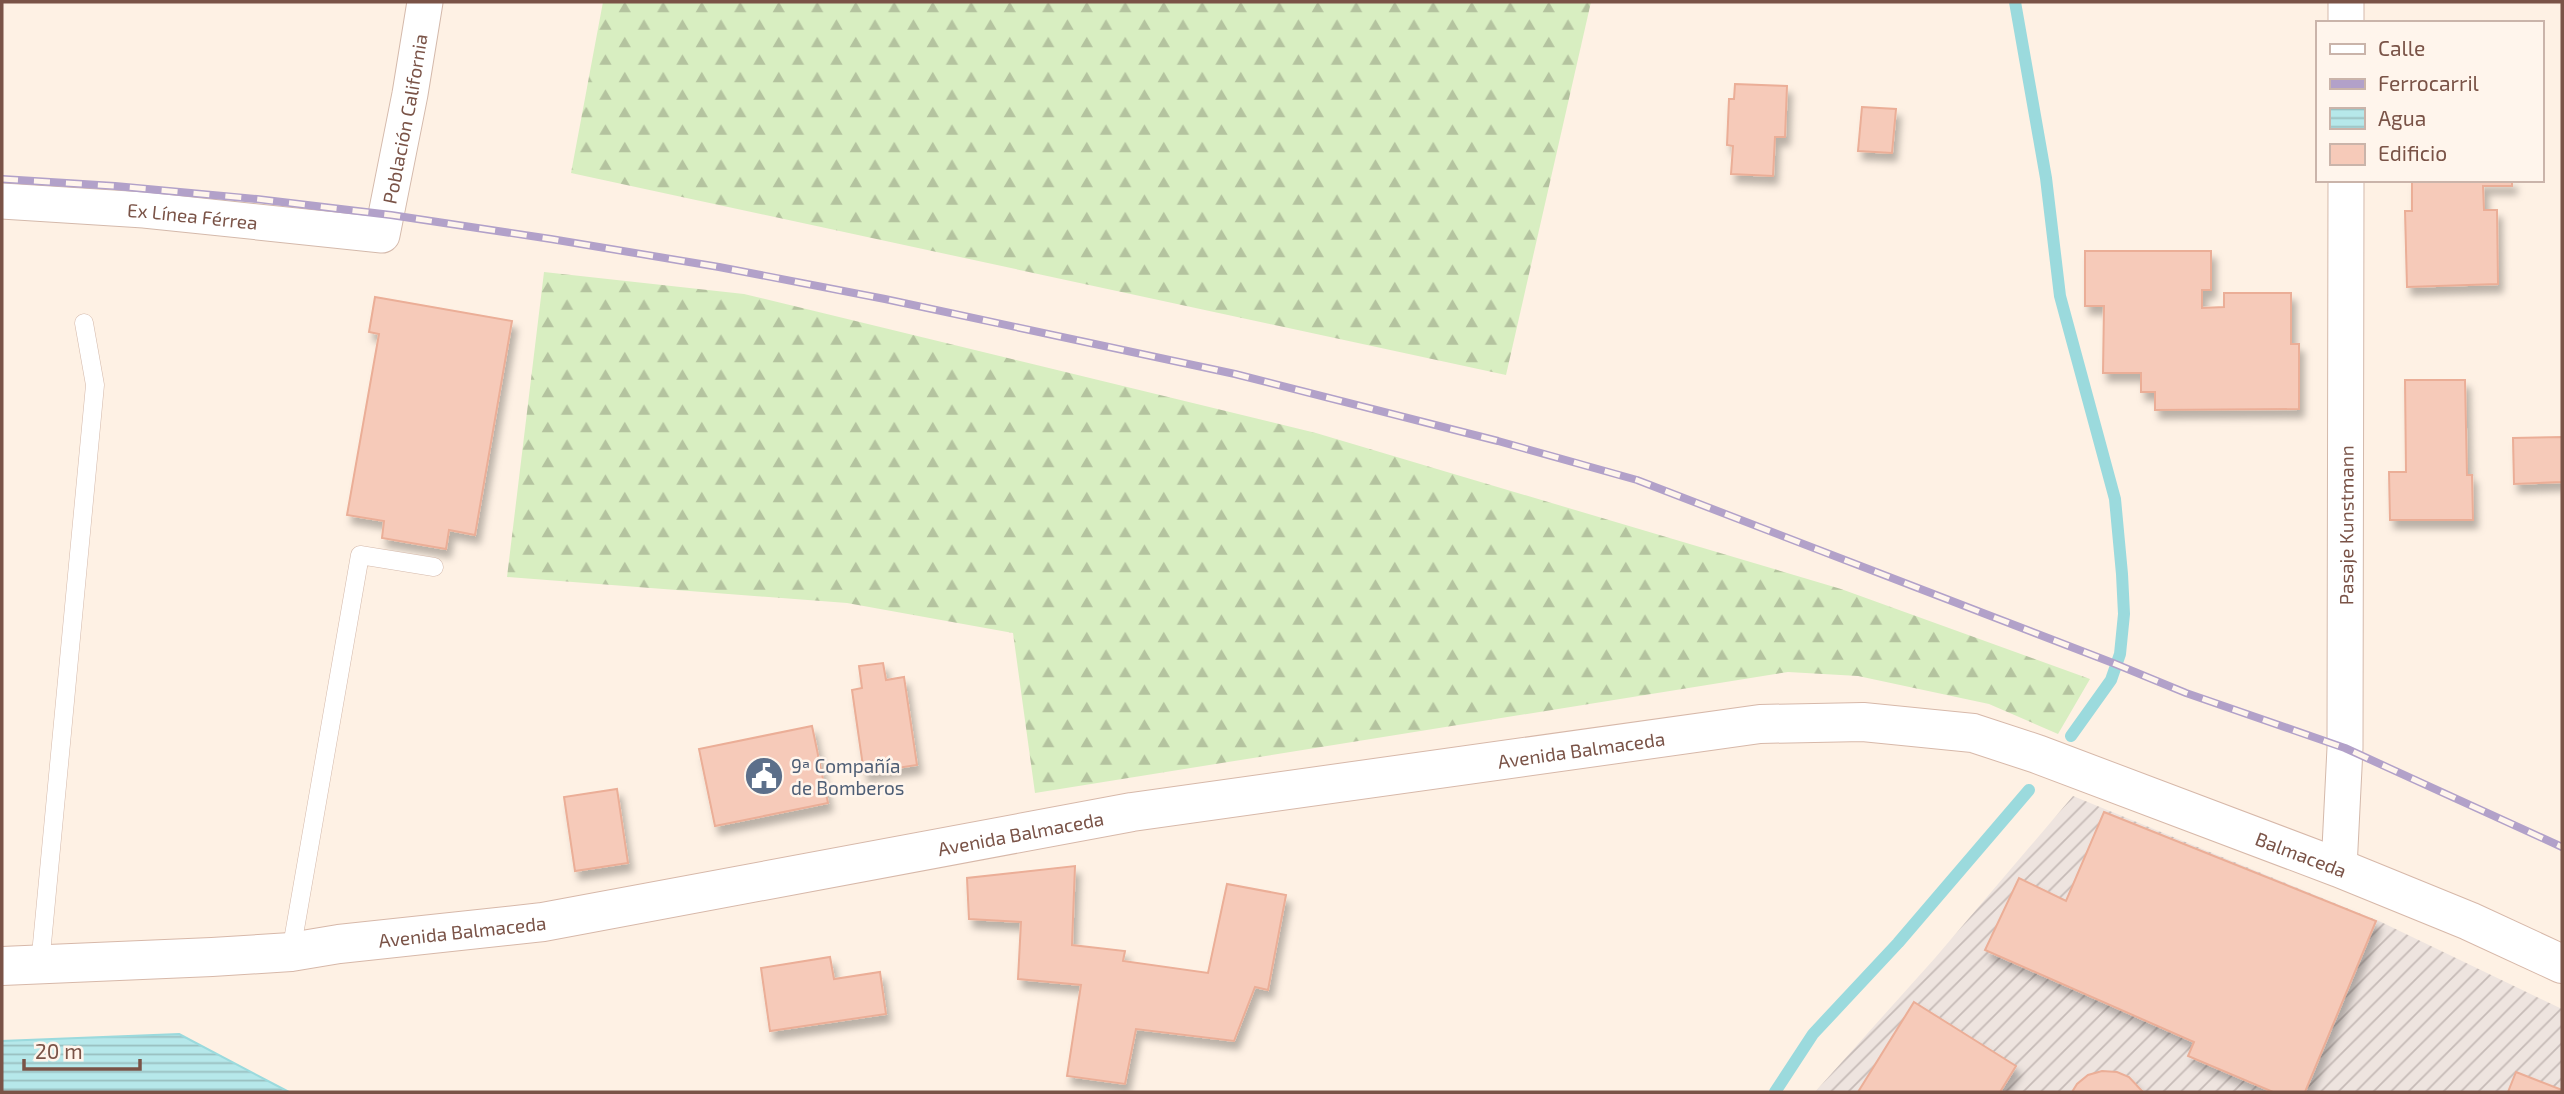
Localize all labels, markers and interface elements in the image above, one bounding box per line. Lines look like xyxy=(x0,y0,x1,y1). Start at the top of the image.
legend xyxy=(2316,21,2543,182)
street label: Población California xyxy=(377,32,431,206)
text: Calle xyxy=(2378,35,2425,60)
text: Ferrocarril xyxy=(2378,70,2480,95)
text: Agua xyxy=(2378,105,2426,130)
text: Edificio xyxy=(2378,140,2447,165)
street label: Ex Línea Férrea xyxy=(126,197,259,233)
street label: Pasaje Kunstmann xyxy=(2334,445,2357,605)
street label: Avenida Balmaceda xyxy=(1496,726,1666,772)
place label: 9ª Compañía de Bomberos xyxy=(791,754,904,799)
public building icon: 9ª Compañía de Bomberos xyxy=(743,755,785,797)
street label: Avenida Balmaceda xyxy=(936,806,1106,860)
street label: Balmaceda xyxy=(2253,826,2350,882)
street label: Avenida Balmaceda xyxy=(377,910,547,951)
scale bar xyxy=(24,1028,140,1072)
text: 20 m xyxy=(35,1038,83,1063)

